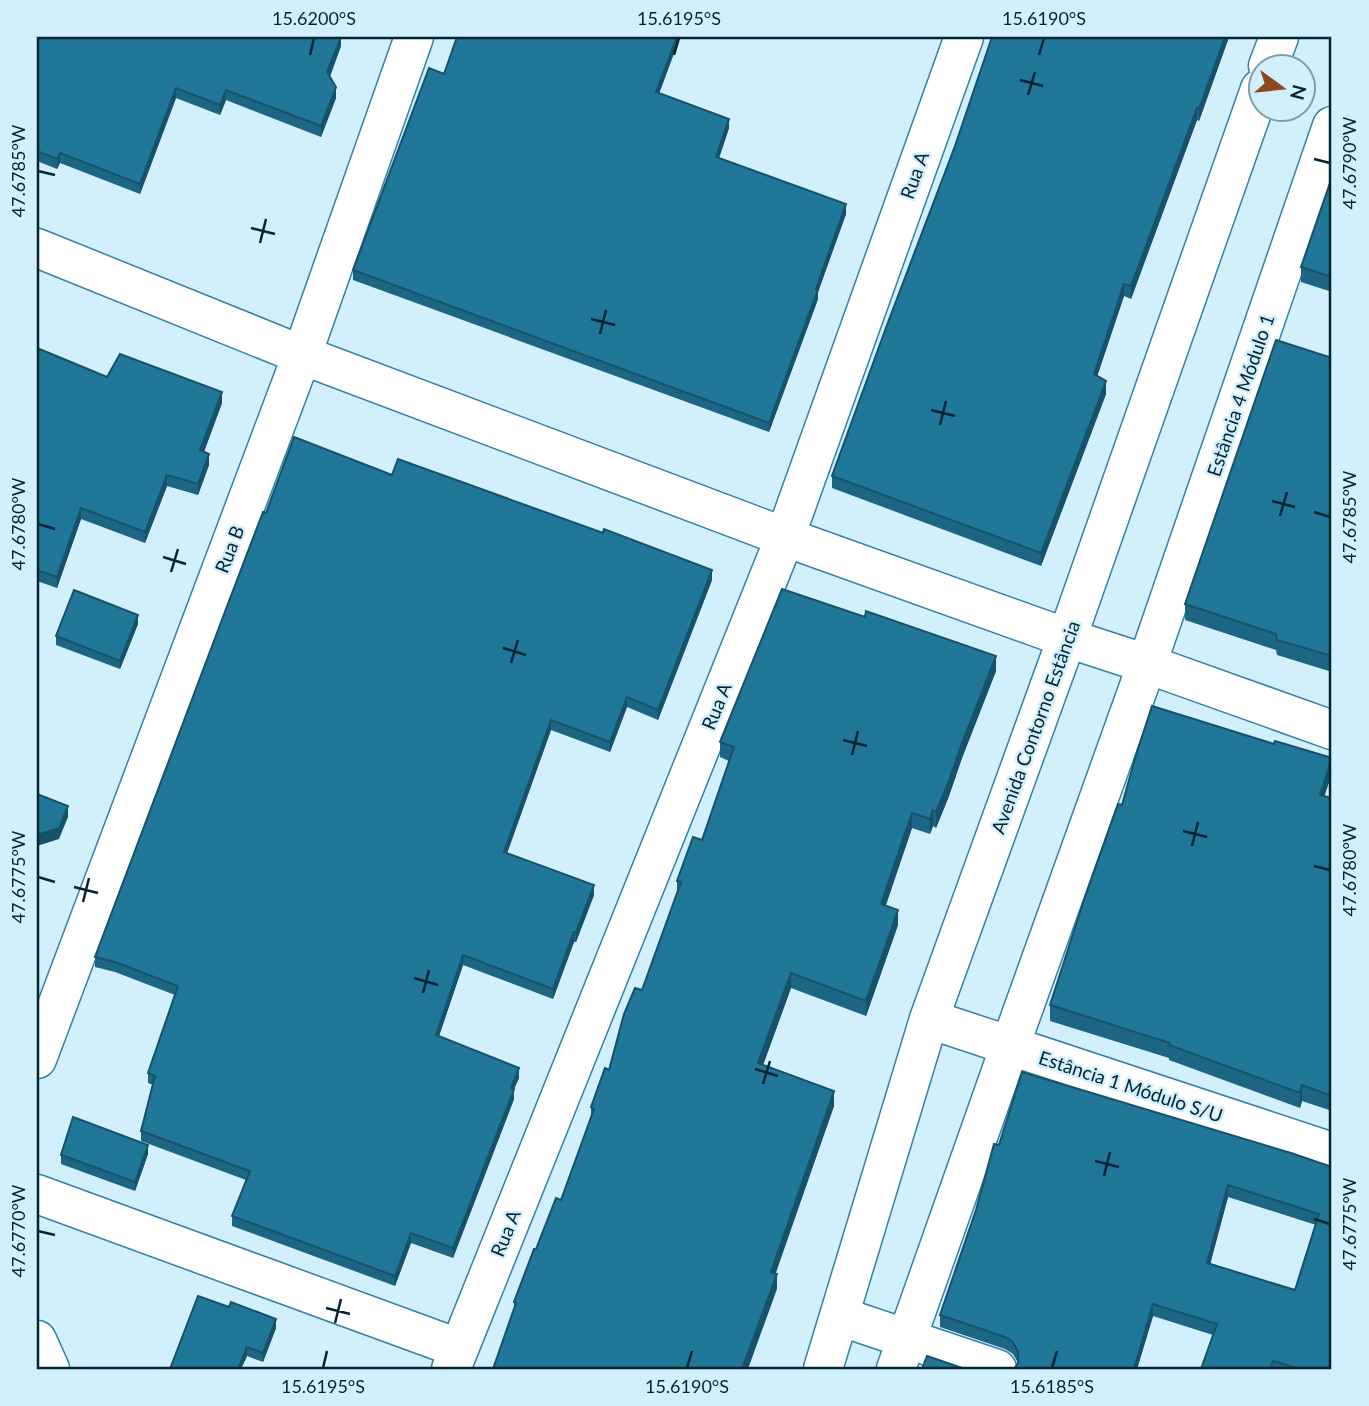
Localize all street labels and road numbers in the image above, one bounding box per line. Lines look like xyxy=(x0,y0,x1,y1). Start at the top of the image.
street label: Rua A xyxy=(895,148,933,202)
street label: Estância 4 Módulo 1 xyxy=(1201,311,1279,479)
street label: Rua B xyxy=(210,522,248,576)
street label: Avenida Contorno Estância xyxy=(986,617,1084,837)
street label: Rua A xyxy=(696,679,736,733)
street label: Estância 1 Módulo S/U xyxy=(1036,1045,1226,1127)
street label: Rua A xyxy=(485,1206,525,1260)

